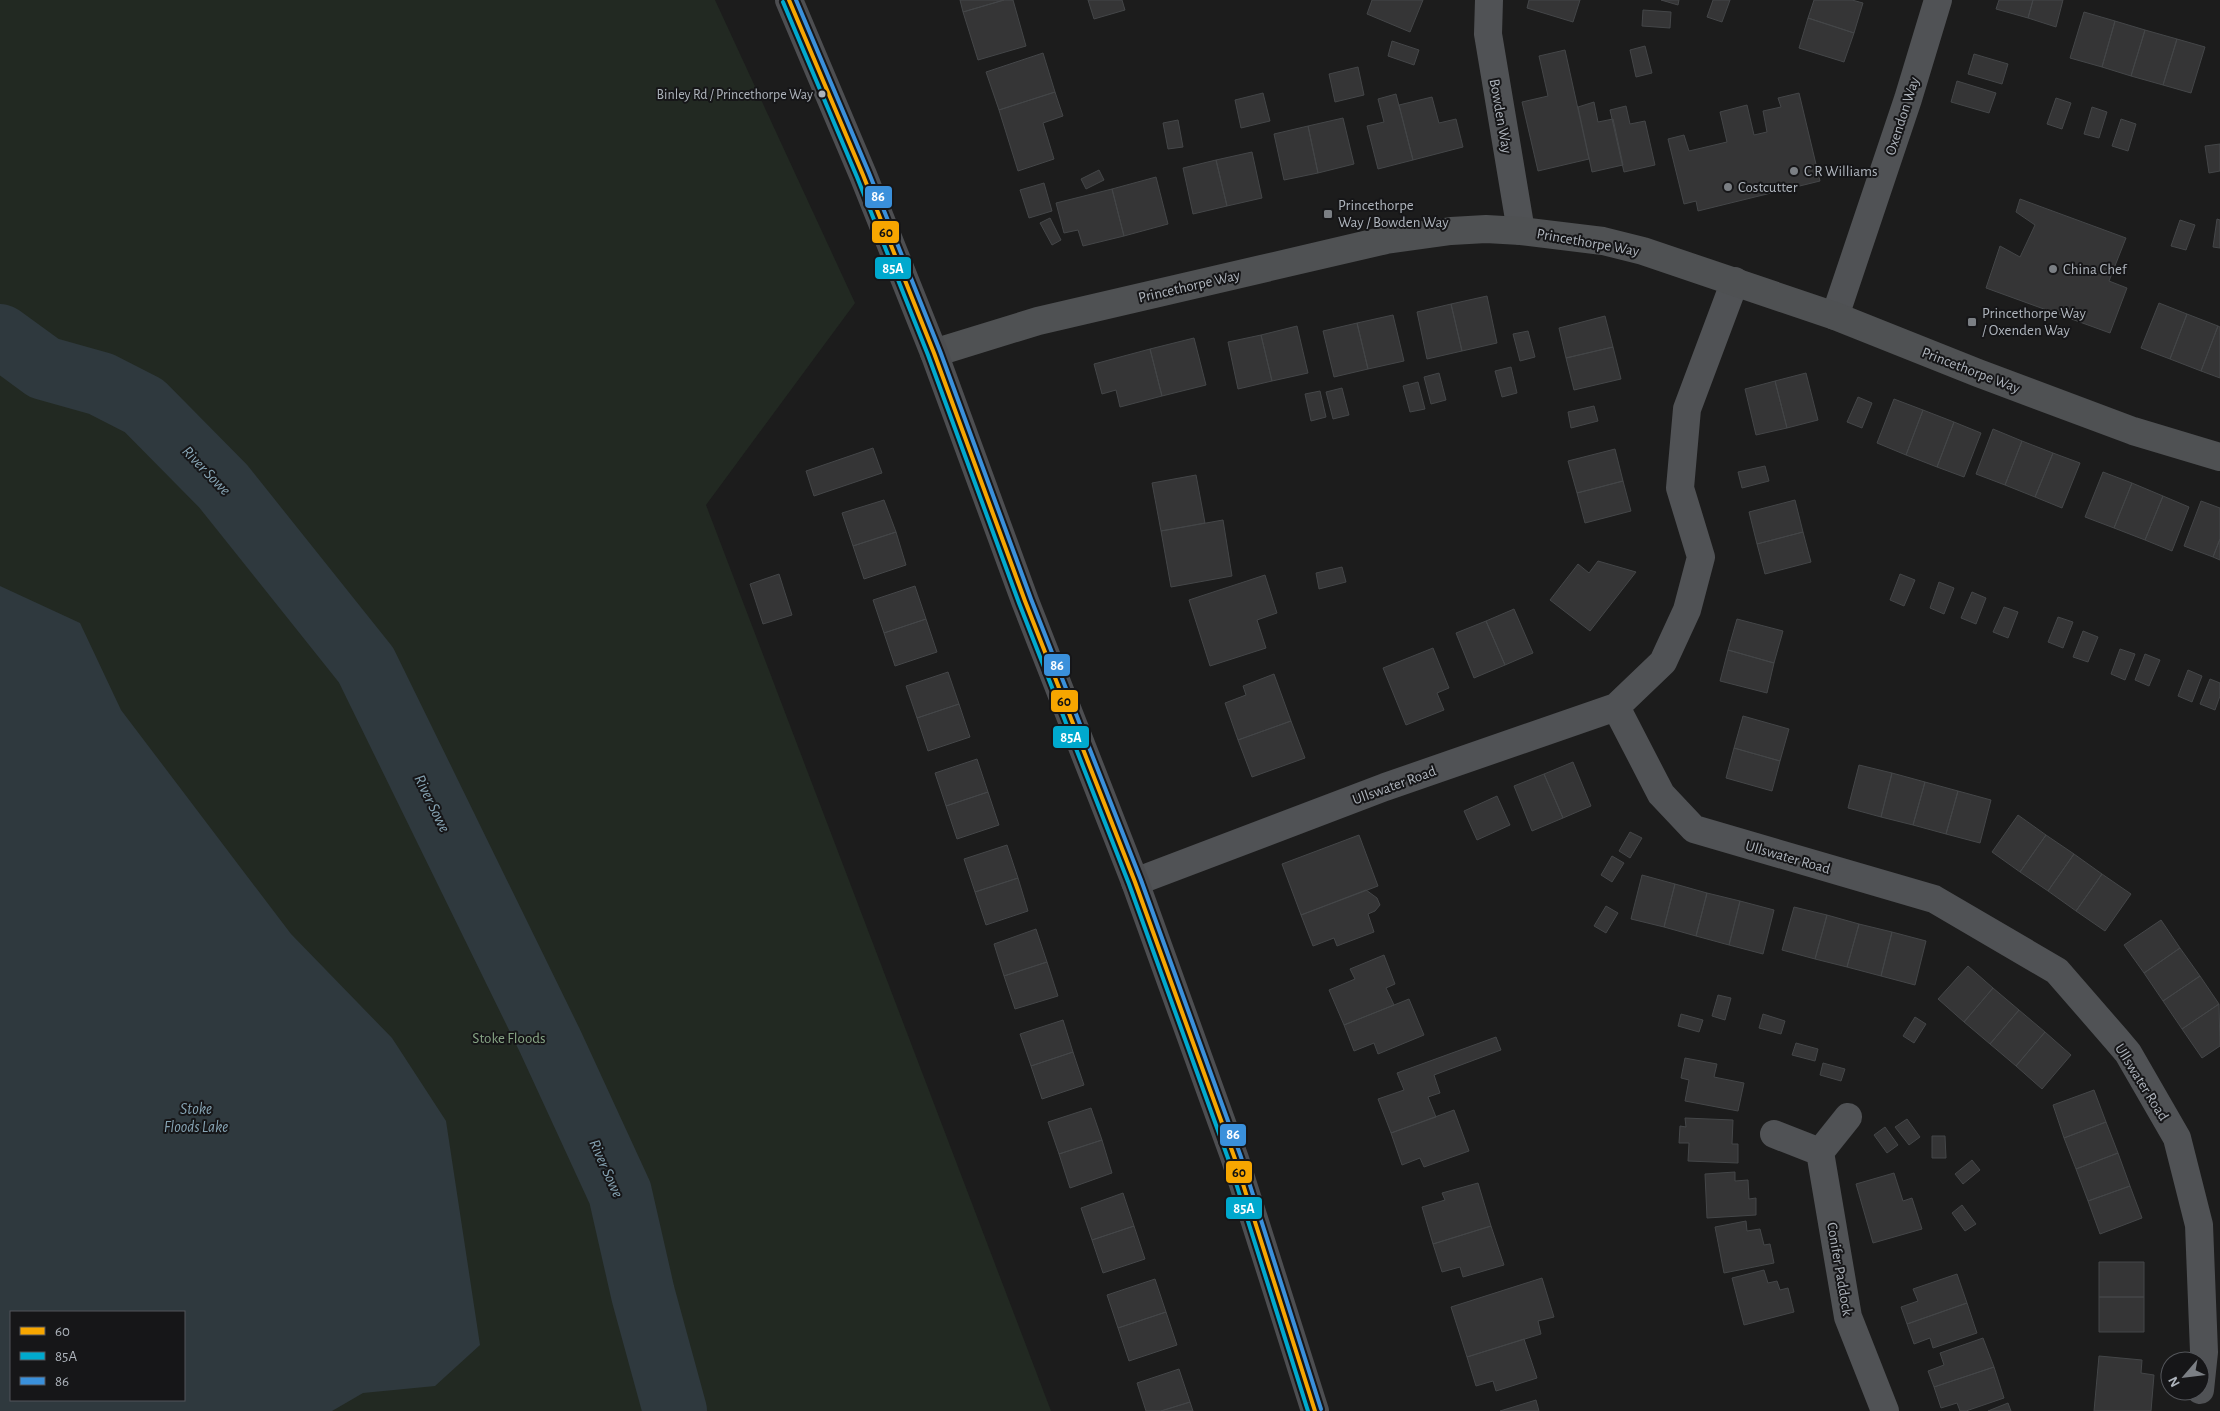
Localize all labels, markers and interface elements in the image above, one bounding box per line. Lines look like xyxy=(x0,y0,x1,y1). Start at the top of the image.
street label: Oxendon Way xyxy=(1883,75,1922,157)
street label: Bowden Way xyxy=(1487,78,1515,155)
place label: Binley Rd / Princethorpe Way xyxy=(657,88,813,102)
marker: Binley Rd / Princethorpe Way xyxy=(817,89,827,99)
place label: C R Williams xyxy=(1804,164,1877,179)
marker: C R Williams xyxy=(1788,165,1800,177)
place label: Costcutter xyxy=(1738,180,1798,195)
marker: Costcutter xyxy=(1722,181,1734,193)
line badge: 86 xyxy=(864,185,893,209)
text: 86 xyxy=(871,190,885,204)
place label: Princethorpe Way / Bowden Way xyxy=(1338,198,1449,230)
marker: Princethorpe Way / Bowden Way xyxy=(1322,208,1334,220)
line badge: 60 xyxy=(871,220,900,244)
text: 60 xyxy=(879,226,893,240)
street label: Princethorpe Way xyxy=(1535,226,1641,259)
line badge: 85A xyxy=(874,256,912,280)
text: 85A xyxy=(882,262,904,276)
place label: China Chef xyxy=(2063,262,2128,277)
marker: China Chef xyxy=(2047,263,2059,275)
street label: Princethorpe Way xyxy=(1137,267,1242,305)
place label: Princethorpe Way / Oxenden Way xyxy=(1982,306,2086,338)
marker: Princethorpe Way / Oxenden Way xyxy=(1966,316,1978,328)
street label: Princethorpe Way xyxy=(1920,345,2023,396)
water label: River Sowe xyxy=(179,443,234,498)
line badge: 86 xyxy=(1043,653,1071,677)
text: 86 xyxy=(1050,659,1064,673)
line badge: 60 xyxy=(1050,689,1079,713)
text: 60 xyxy=(1057,695,1071,709)
line badge: 85A xyxy=(1052,725,1090,749)
text: 85A xyxy=(1060,731,1082,745)
street label: Ullswater Road xyxy=(1350,763,1438,808)
water label: River Sowe xyxy=(411,772,453,835)
street label: Ullswater Road xyxy=(1744,838,1832,877)
park label: Stoke Floods xyxy=(472,1031,546,1046)
street label: Ullswater Road xyxy=(2112,1041,2171,1124)
water label: Stoke Floods Lake xyxy=(164,1101,228,1135)
line badge: 86 xyxy=(1219,1123,1247,1147)
text: 86 xyxy=(1226,1128,1240,1142)
water label: River Sowe xyxy=(586,1137,626,1200)
line badge: 60 xyxy=(1225,1160,1253,1184)
text: 60 xyxy=(1232,1166,1246,1180)
line badge: 85A xyxy=(1225,1196,1263,1220)
text: 85A xyxy=(1233,1202,1255,1216)
street label: Conifer Paddock xyxy=(1824,1221,1855,1317)
legend xyxy=(10,1311,185,1401)
text: 60 xyxy=(55,1324,70,1339)
text: 85A xyxy=(55,1349,77,1364)
north arrow xyxy=(2160,1351,2210,1401)
text: 86 xyxy=(55,1374,69,1389)
text: N xyxy=(2166,1374,2183,1389)

